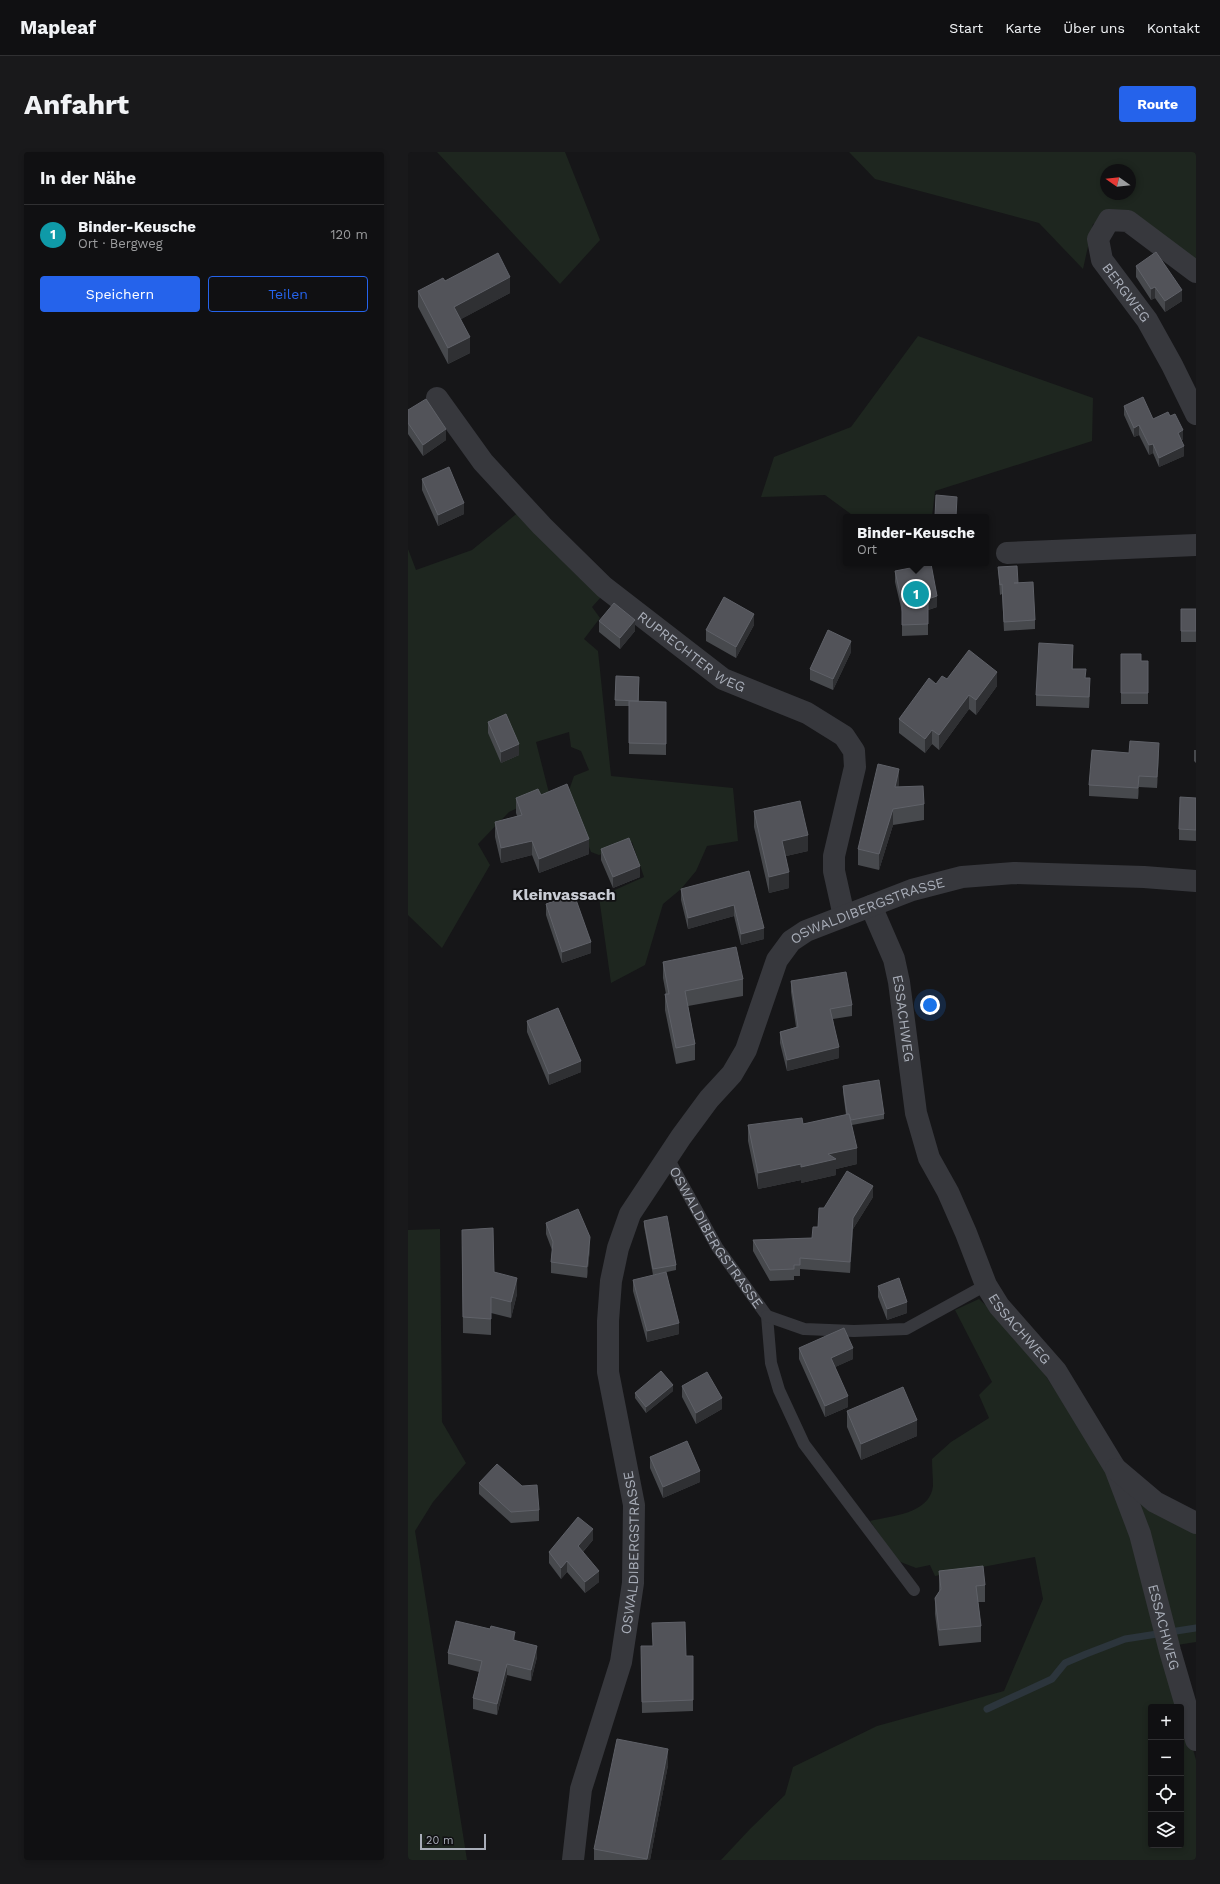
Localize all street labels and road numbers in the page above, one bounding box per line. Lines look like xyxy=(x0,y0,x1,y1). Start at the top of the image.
street label: BERGWEG xyxy=(1099,260,1154,325)
street label: RUPRECHTER WEG xyxy=(634,608,748,695)
street label: OSWALDIBERGSTRASSE xyxy=(787,874,946,947)
street label: ESSACHWEG xyxy=(890,973,917,1063)
street label: OSWALDIBERGSTRASSE xyxy=(666,1164,767,1311)
street label: ESSACHWEG xyxy=(985,1290,1054,1367)
street label: OSWALDIBERGSTRASSE xyxy=(617,1470,642,1635)
street label: ESSACHWEG xyxy=(1145,1582,1183,1672)

